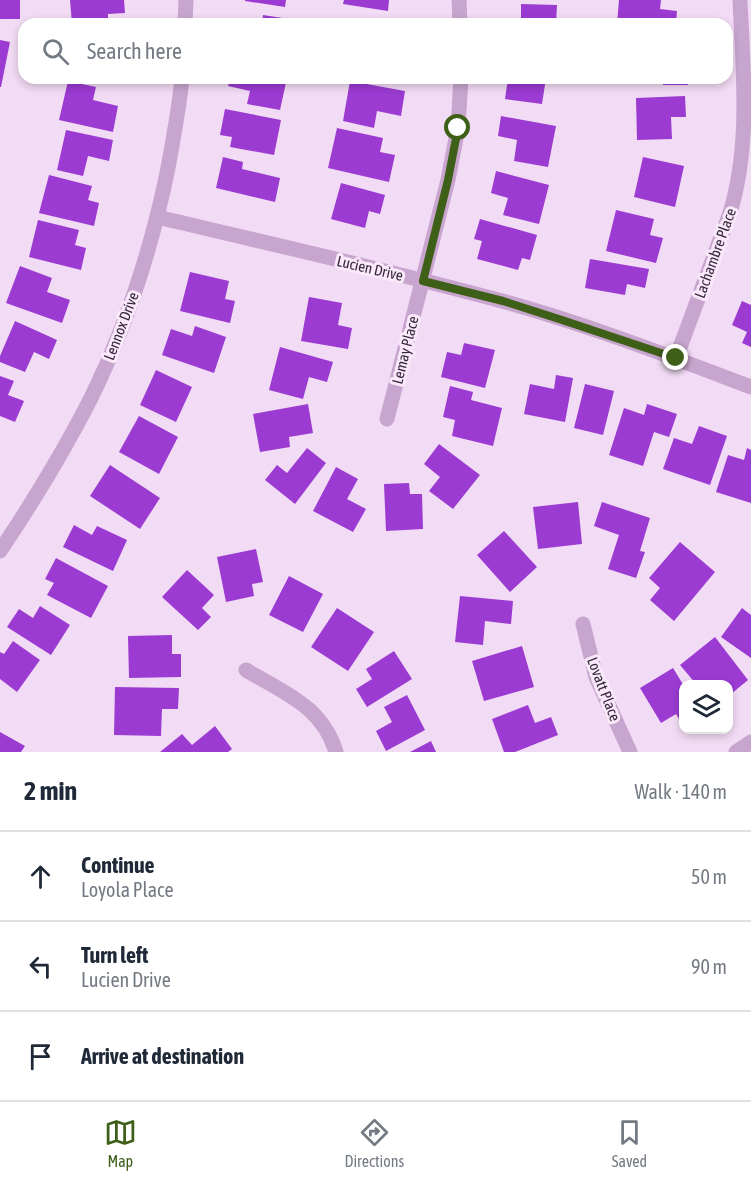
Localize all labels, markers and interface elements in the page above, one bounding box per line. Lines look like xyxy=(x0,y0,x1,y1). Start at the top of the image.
search box xyxy=(18,18,733,84)
icon: search xyxy=(39,35,72,68)
text: Search here xyxy=(87,38,182,64)
route start xyxy=(444,114,470,140)
street label: Lachambre Place xyxy=(691,206,739,300)
street label: Lucien Drive xyxy=(335,252,405,284)
street label: Lennox Drive xyxy=(100,289,142,362)
street label: Lemay Place xyxy=(388,314,422,386)
route end xyxy=(662,344,688,370)
street label: Lovatt Place xyxy=(584,655,624,724)
map controls xyxy=(679,680,733,734)
button: layers xyxy=(679,680,733,734)
text: 2 min xyxy=(24,776,77,806)
text: Walk · 140 m xyxy=(635,780,727,803)
text: Continue xyxy=(81,852,155,878)
icon: ahead xyxy=(24,860,57,893)
text: 50 m xyxy=(691,865,727,888)
text: Loyola Place xyxy=(81,878,174,901)
text: Turn left xyxy=(81,942,148,968)
icon: left xyxy=(24,950,57,983)
text: 90 m xyxy=(691,955,727,978)
text: Lucien Drive xyxy=(81,968,171,991)
icon: arrive xyxy=(24,1040,57,1073)
text: Arrive at destination xyxy=(81,1043,244,1069)
tab: Map xyxy=(104,1116,137,1170)
tab: Directions xyxy=(344,1116,404,1170)
tab: Saved xyxy=(612,1116,647,1170)

